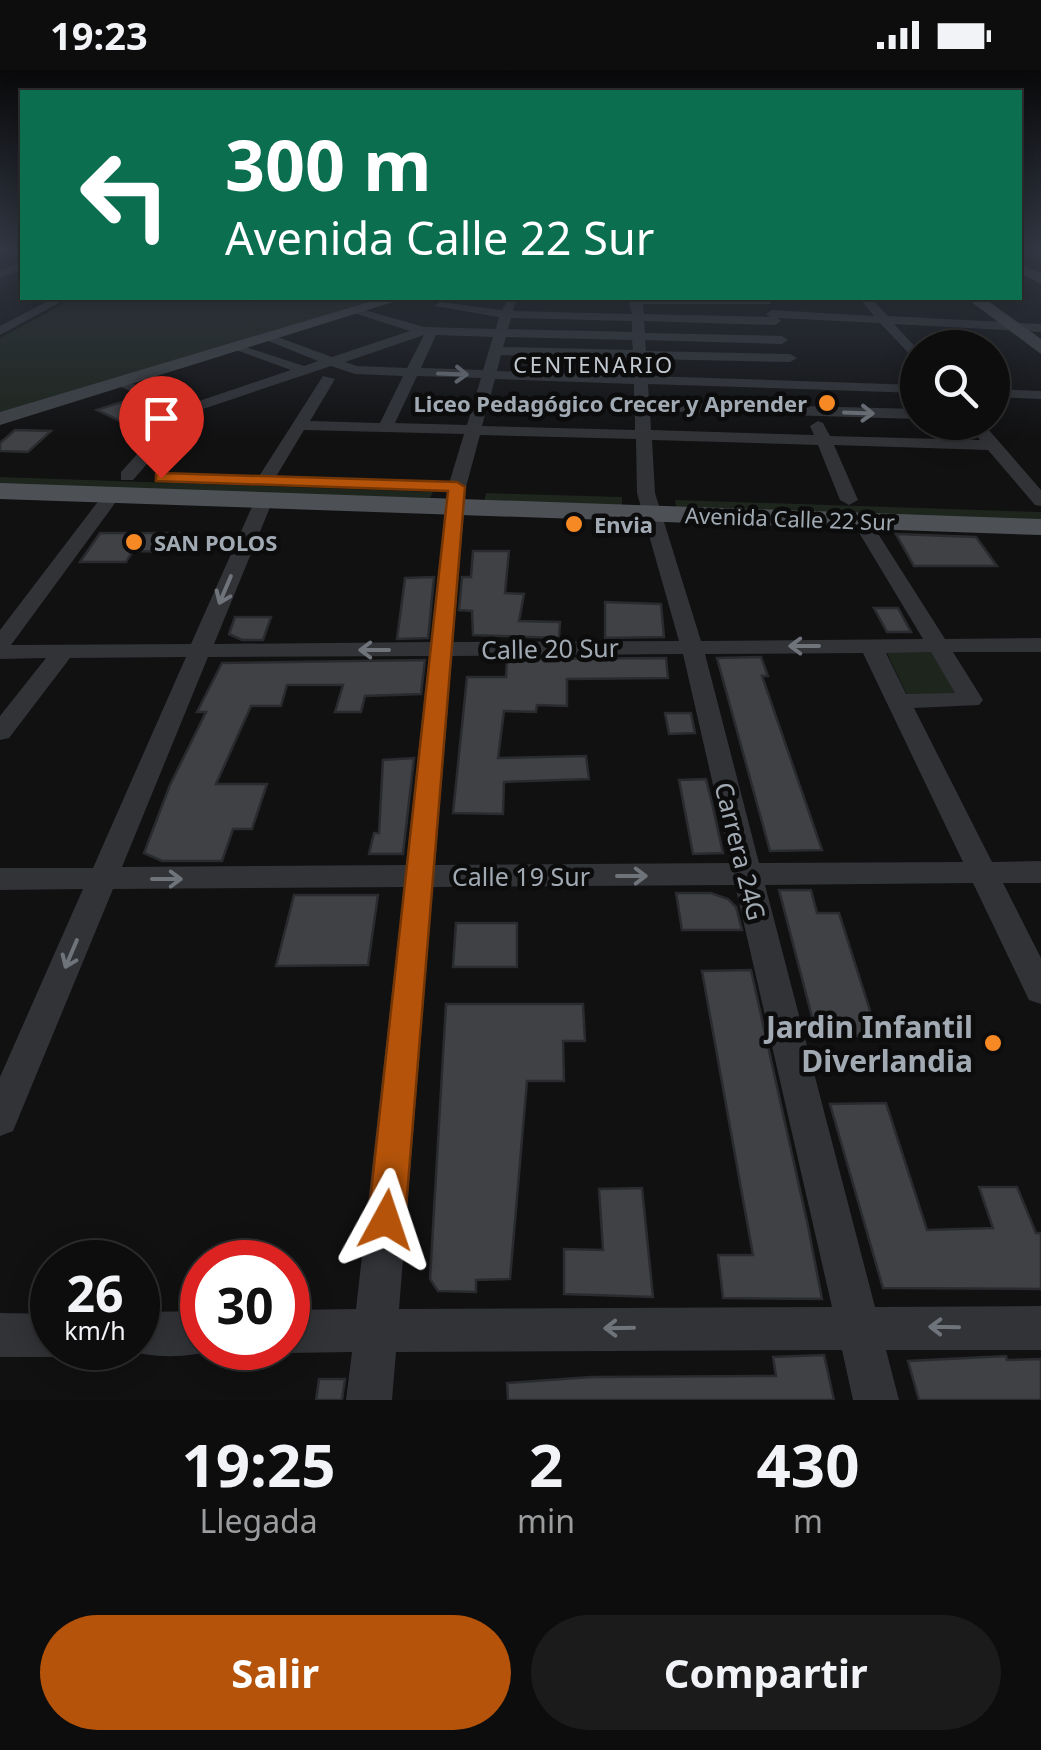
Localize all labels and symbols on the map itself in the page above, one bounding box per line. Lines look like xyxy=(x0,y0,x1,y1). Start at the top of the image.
district label: CENTENARIO xyxy=(513,349,675,379)
one-way arrow xyxy=(436,365,468,384)
pin xyxy=(119,376,204,479)
place label: Liceo Pedagógico Crecer y Aprender xyxy=(414,388,807,418)
marker: Liceo Pedagógico Crecer y Aprender xyxy=(816,392,838,414)
one-way arrow xyxy=(842,403,874,422)
street label: Avenida Calle 22 Sur xyxy=(685,499,895,537)
place label: Envia xyxy=(594,509,653,539)
marker: Envia xyxy=(563,513,585,535)
place label: SAN POLOS xyxy=(154,527,277,557)
marker: SAN POLOS xyxy=(123,531,145,553)
one-way arrow xyxy=(215,574,233,605)
street label: Calle 20 Sur xyxy=(481,630,619,666)
one-way arrow xyxy=(788,636,820,656)
one-way arrow xyxy=(358,640,390,660)
street label: Carrera 24G xyxy=(707,778,775,924)
street label: Calle 19 Sur xyxy=(452,859,590,893)
one-way arrow xyxy=(616,866,648,885)
one-way arrow xyxy=(151,869,183,888)
one-way arrow xyxy=(61,938,79,968)
place label: Jardin Infantil Diverlandia xyxy=(763,1006,973,1081)
marker: Jardin Infantil Diverlandia xyxy=(982,1032,1004,1054)
position arrow xyxy=(334,1168,438,1272)
speed limit sign: 30 xyxy=(180,1240,310,1370)
one-way arrow xyxy=(603,1318,636,1338)
one-way arrow xyxy=(928,1318,960,1336)

